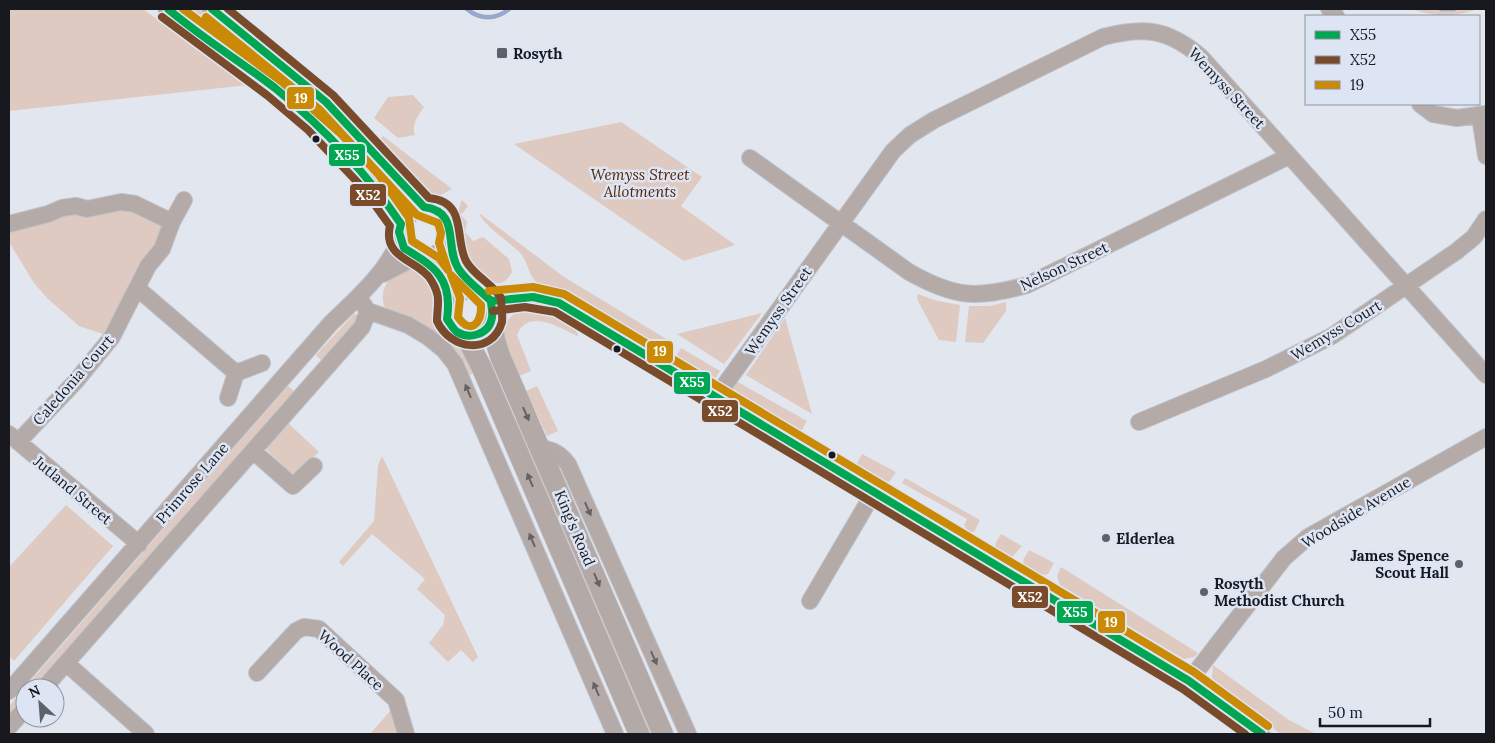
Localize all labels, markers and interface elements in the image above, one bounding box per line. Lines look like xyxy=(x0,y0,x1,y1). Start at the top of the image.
legend xyxy=(1305,15,1480,105)
text: X55 xyxy=(1350,25,1376,44)
street label: Wemyss Street xyxy=(1185,43,1270,133)
place label: Rosyth xyxy=(513,44,563,63)
marker: Rosyth xyxy=(495,46,509,60)
text: X52 xyxy=(1350,50,1376,69)
text: 19 xyxy=(1350,75,1364,94)
line badge: 19 xyxy=(286,86,315,110)
text: 19 xyxy=(294,89,308,107)
unlabelled marker xyxy=(311,134,321,144)
line badge: X55 xyxy=(328,143,366,167)
text: X55 xyxy=(335,146,360,164)
park label: Wemyss Street Allotments xyxy=(590,165,690,201)
line badge: X52 xyxy=(349,183,387,207)
text: X52 xyxy=(356,186,380,204)
street label: Nelson Street xyxy=(1017,237,1111,295)
street label: Wemyss Street xyxy=(740,263,816,359)
street label: Wemyss Court xyxy=(1287,295,1385,364)
street label: Caledonia Court xyxy=(29,331,118,429)
line badge: 19 xyxy=(646,340,674,364)
text: 19 xyxy=(653,342,667,360)
unlabelled marker xyxy=(612,344,622,354)
line badge: X55 xyxy=(673,371,711,395)
text: X55 xyxy=(680,373,705,391)
one-way arrow xyxy=(463,384,471,398)
line badge: X52 xyxy=(701,399,739,423)
text: X52 xyxy=(708,402,732,420)
one-way arrow xyxy=(522,407,530,421)
street label: Primrose Lane xyxy=(152,439,232,527)
unlabelled marker xyxy=(827,450,837,460)
street label: Jutland Street xyxy=(29,451,116,528)
street label: Woodside Avenue xyxy=(1298,472,1414,552)
one-way arrow xyxy=(525,473,533,487)
street label: King's Road xyxy=(550,487,600,569)
one-way arrow xyxy=(584,502,592,516)
place label: Elderlea xyxy=(1116,529,1175,548)
marker: Elderlea xyxy=(1100,532,1112,544)
one-way arrow xyxy=(527,533,535,547)
place label: James Spence Scout Hall xyxy=(1350,546,1449,582)
marker: James Spence Scout Hall xyxy=(1453,558,1465,570)
one-way arrow xyxy=(593,573,601,587)
place label: Rosyth Methodist Church xyxy=(1214,574,1345,610)
line badge: X52 xyxy=(1011,585,1049,609)
marker: Rosyth Methodist Church xyxy=(1198,586,1210,598)
text: X52 xyxy=(1018,588,1042,606)
line badge: X55 xyxy=(1056,600,1094,624)
text: X55 xyxy=(1063,603,1088,621)
line badge: 19 xyxy=(1097,610,1126,634)
text: 19 xyxy=(1104,613,1118,631)
street label: Wood Place xyxy=(314,626,388,694)
one-way arrow xyxy=(650,651,658,665)
north arrow xyxy=(15,678,65,728)
text: N xyxy=(25,681,43,702)
one-way arrow xyxy=(592,682,600,697)
scale bar xyxy=(1320,696,1430,728)
text: 50 m xyxy=(1328,703,1363,722)

